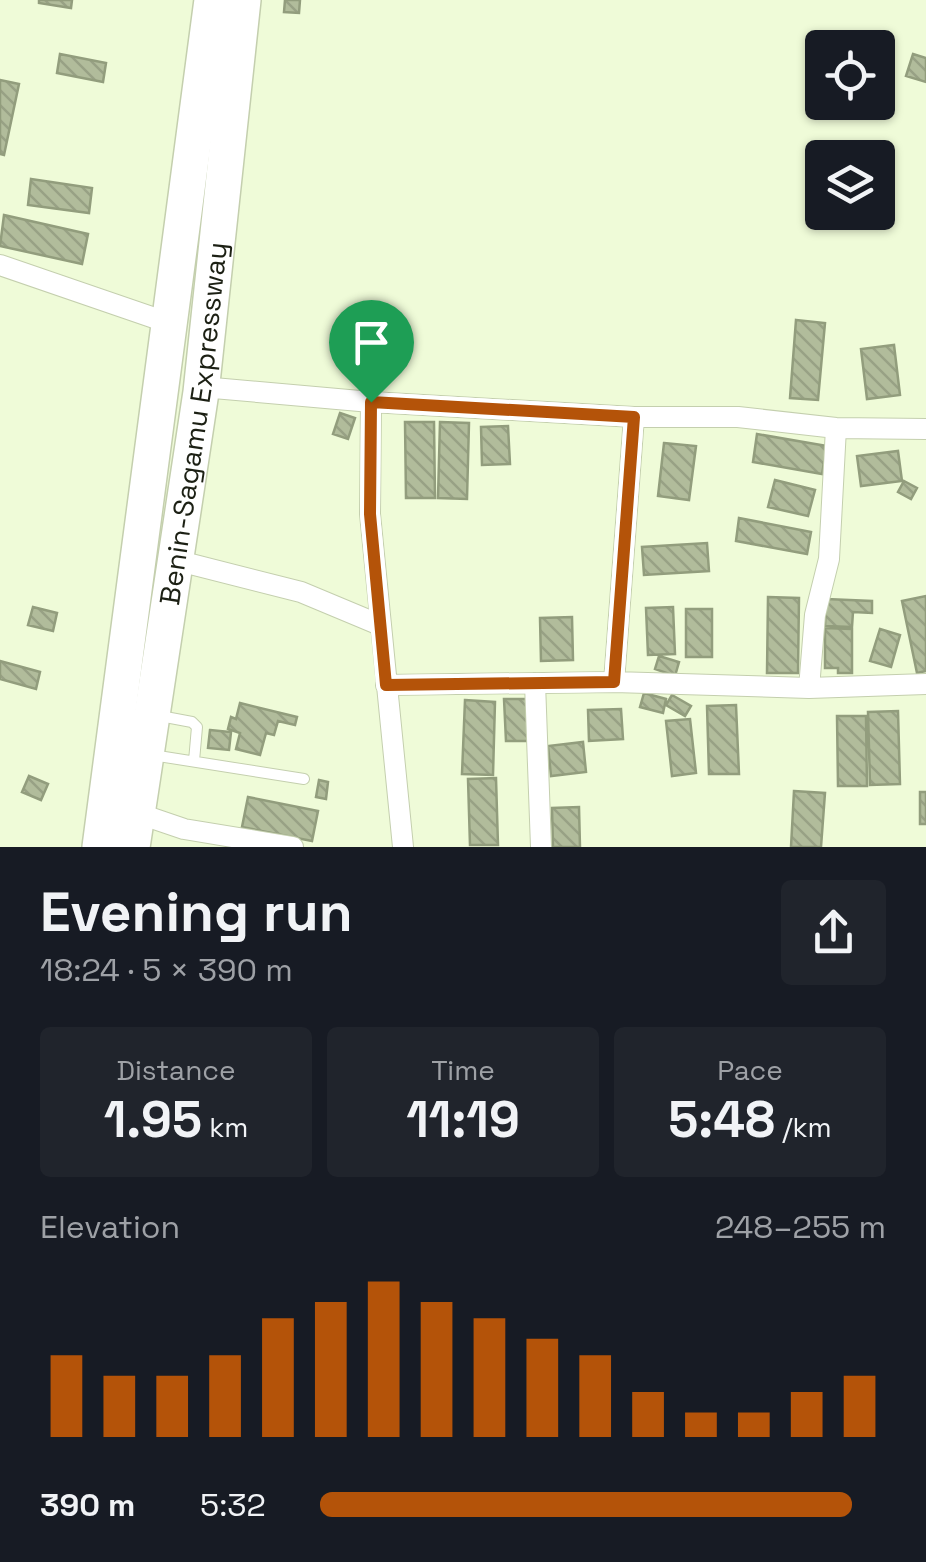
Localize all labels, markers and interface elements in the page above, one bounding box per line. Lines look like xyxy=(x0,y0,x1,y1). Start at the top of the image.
map controls xyxy=(805,30,895,230)
button: locate xyxy=(805,30,895,120)
button: layers xyxy=(805,140,895,230)
street label: Benin-Sagamu Expressway xyxy=(151,240,235,607)
pin xyxy=(329,300,414,403)
icon: arrive xyxy=(344,315,399,370)
text: Evening run xyxy=(40,877,353,947)
button: share xyxy=(781,880,886,985)
text: 18:24 · 5 × 390 m xyxy=(40,950,293,990)
text: Distance xyxy=(116,1052,236,1088)
text: Time xyxy=(431,1052,495,1088)
text: Pace xyxy=(717,1052,783,1088)
text: 1.95 xyxy=(104,1088,202,1152)
text: 11:19 xyxy=(406,1088,520,1152)
text: 5:48 xyxy=(668,1088,775,1152)
text: km xyxy=(202,1109,248,1145)
text: /km xyxy=(775,1109,832,1145)
text: Elevation xyxy=(40,1207,180,1247)
text: 248–255 m xyxy=(715,1207,886,1247)
text: 390 m xyxy=(40,1485,135,1525)
text: 5:32 xyxy=(200,1485,266,1525)

